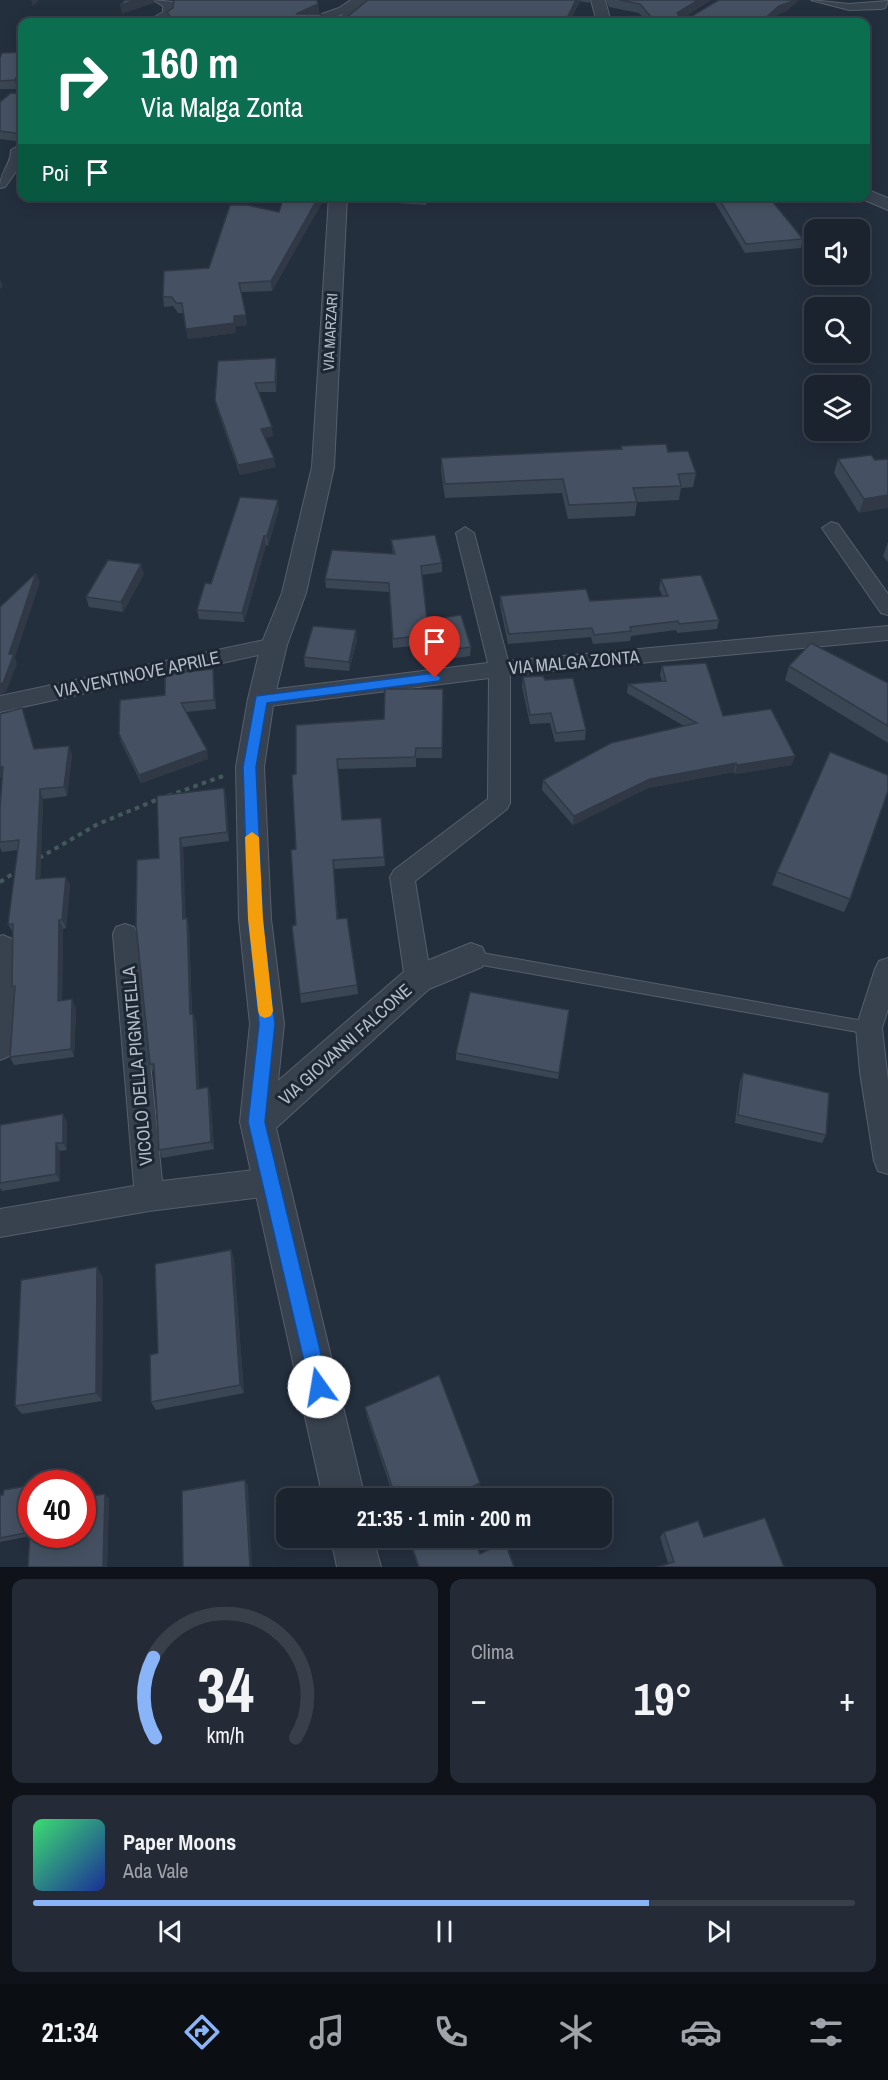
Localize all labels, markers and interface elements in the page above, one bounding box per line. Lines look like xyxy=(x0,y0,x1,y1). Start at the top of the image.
text: 160 m xyxy=(141,35,239,91)
icon: right xyxy=(42,42,120,120)
text: Via Malga Zonta xyxy=(141,89,303,125)
icon: arrive xyxy=(81,156,114,189)
text: Poi xyxy=(42,158,69,188)
map controls xyxy=(804,219,870,441)
button: sound xyxy=(804,219,870,285)
street label: VIA MARZARI xyxy=(317,293,343,371)
button: search xyxy=(804,297,870,363)
button: layers xyxy=(804,375,870,441)
pin xyxy=(409,616,460,678)
icon: arrive xyxy=(418,625,451,658)
street label: VIA VENTINOVE APRILE xyxy=(52,644,222,704)
street label: VIA MALGA ZONTA xyxy=(508,644,640,680)
street label: VICOLO DELLA PIGNATELLA xyxy=(116,965,158,1167)
street label: VIA GIOVANNI FALCONE xyxy=(273,977,417,1111)
position arrow xyxy=(287,1355,351,1419)
speed limit sign: 40 xyxy=(18,1470,96,1548)
text: 21:35 · 1 min · 200 m xyxy=(357,1503,531,1533)
text: Clima xyxy=(471,1638,514,1665)
text: 34 xyxy=(197,1647,253,1731)
text: 19° xyxy=(633,1668,693,1729)
text: − xyxy=(471,1677,487,1721)
text: + xyxy=(839,1677,855,1721)
text: km/h xyxy=(206,1721,244,1750)
text: Paper Moons xyxy=(123,1827,236,1857)
text: Ada Vale xyxy=(123,1857,188,1884)
icon: previous xyxy=(154,1915,187,1948)
icon: pause xyxy=(428,1915,461,1948)
icon: next xyxy=(702,1915,735,1948)
icon: directions xyxy=(181,2011,223,2053)
icon: music xyxy=(306,2011,348,2053)
icon: phone xyxy=(430,2011,472,2053)
icon: climate xyxy=(555,2011,597,2053)
icon: car xyxy=(680,2011,722,2053)
icon: filters xyxy=(805,2011,847,2053)
text: 21:34 xyxy=(41,2014,98,2050)

